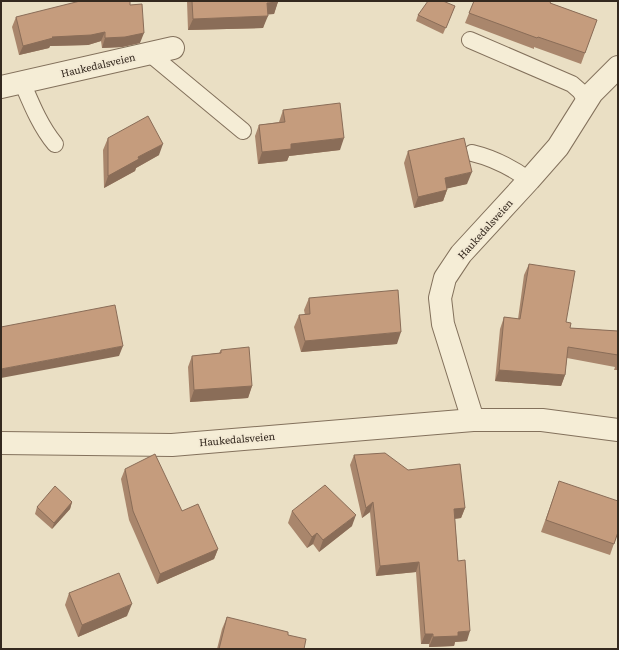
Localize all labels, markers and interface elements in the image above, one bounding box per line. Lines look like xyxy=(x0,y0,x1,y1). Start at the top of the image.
street label: Haukedalsveien xyxy=(59,49,137,80)
street label: Haukedalsveien xyxy=(454,195,516,262)
street label: Haukedalsveien xyxy=(198,428,276,449)

